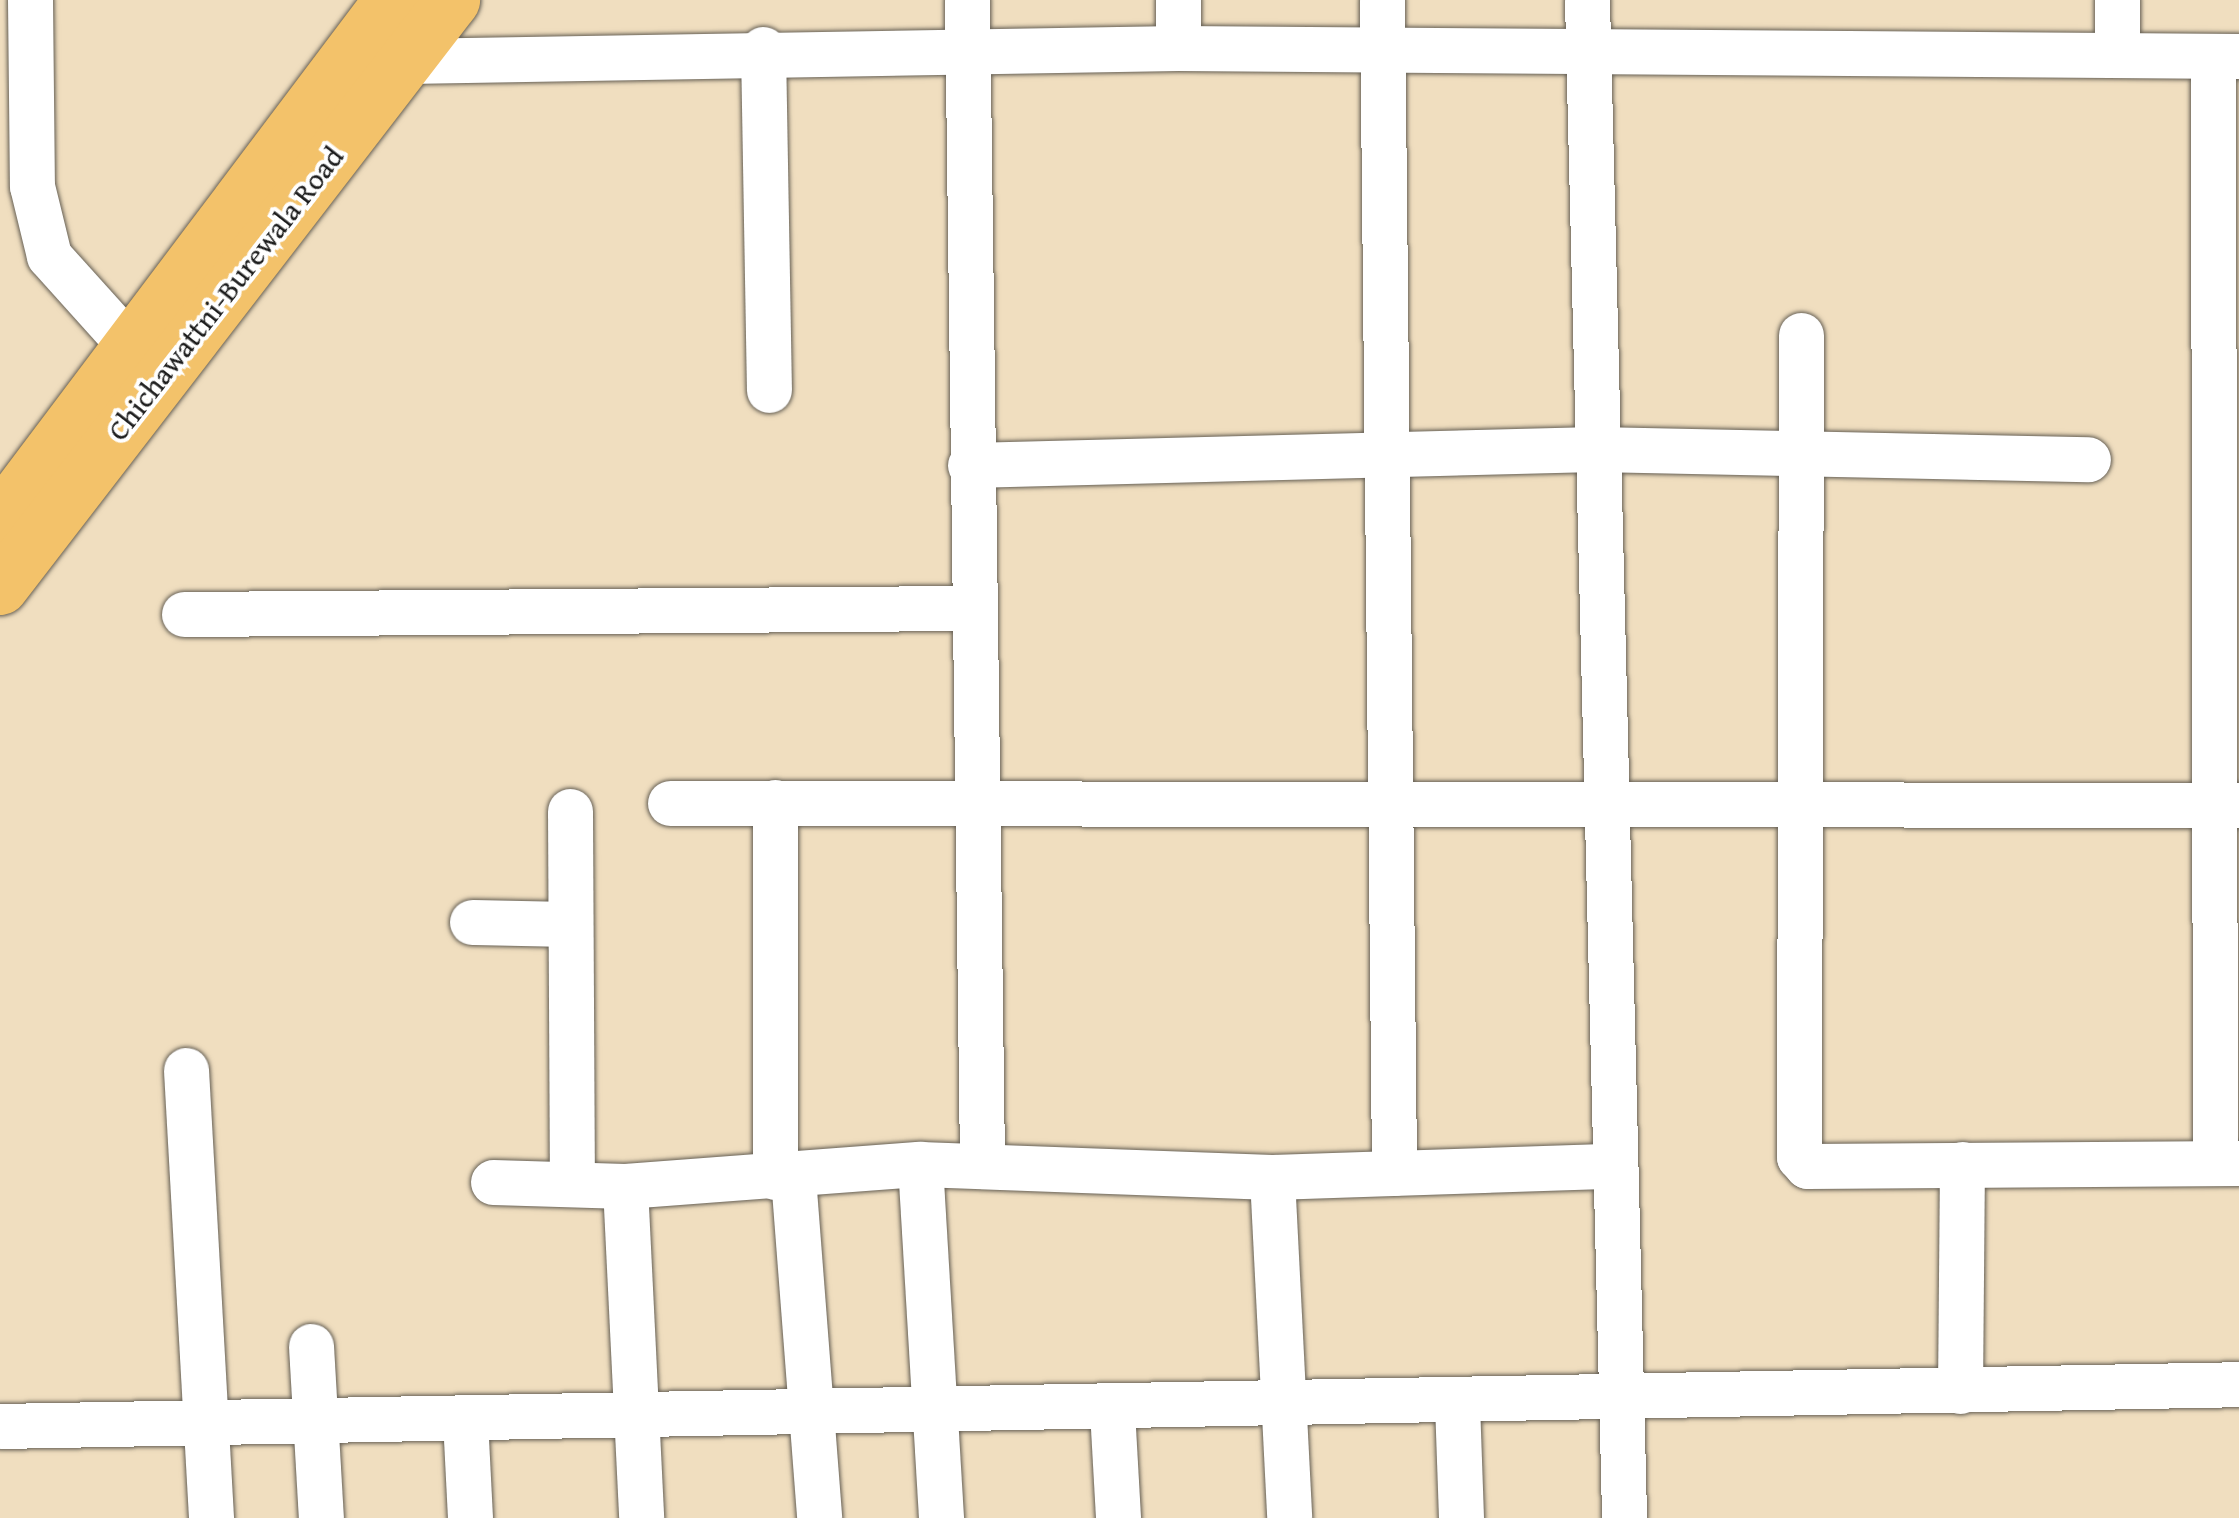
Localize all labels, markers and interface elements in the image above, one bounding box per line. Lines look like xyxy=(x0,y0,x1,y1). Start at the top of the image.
street label: Chichawattni-Burewala Road xyxy=(99,139,351,447)

